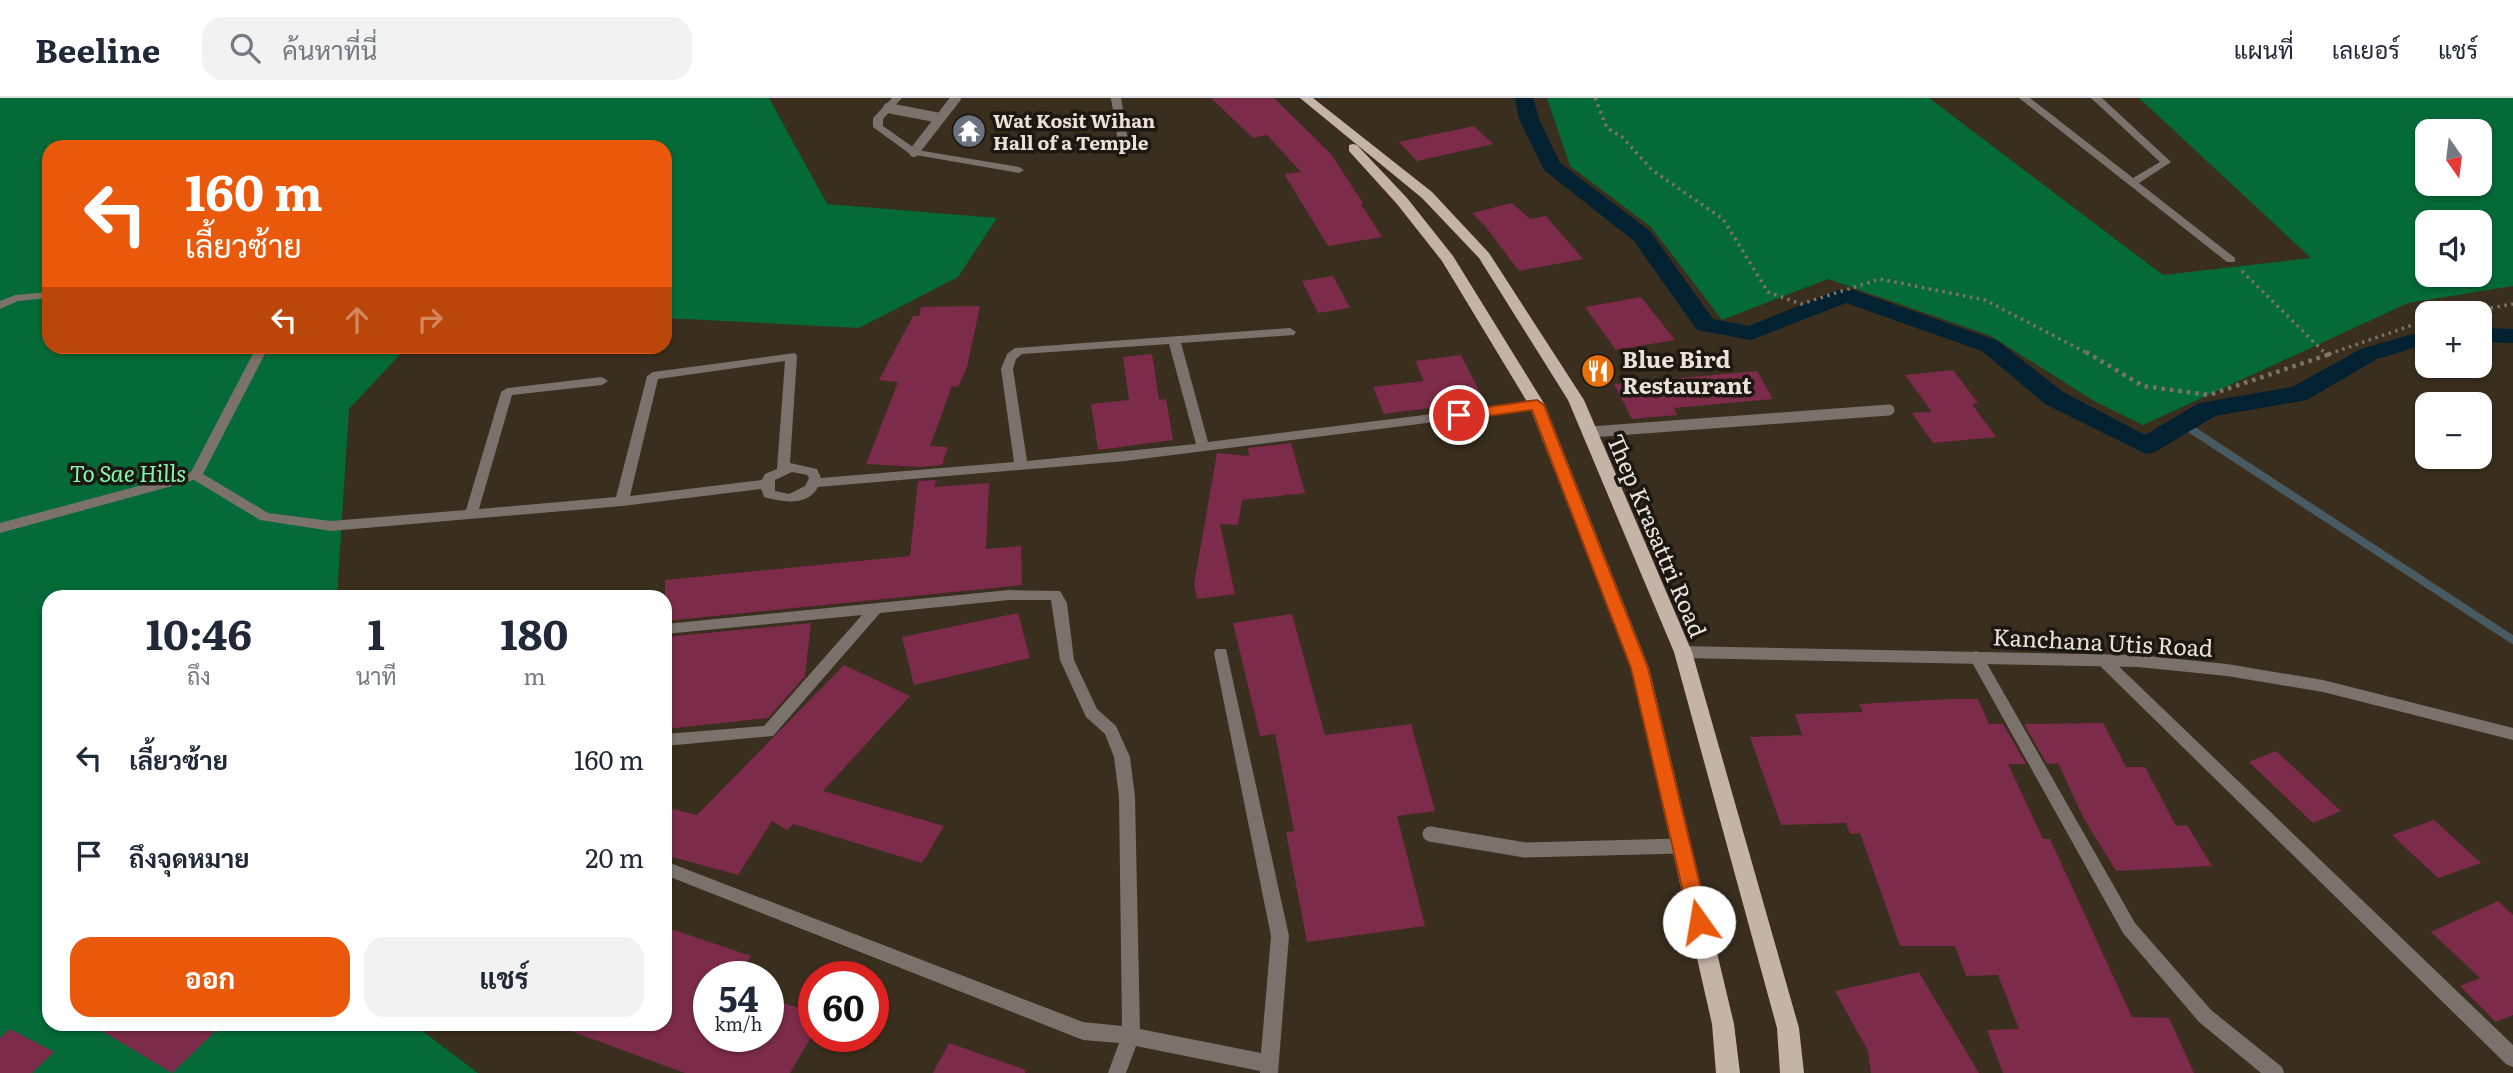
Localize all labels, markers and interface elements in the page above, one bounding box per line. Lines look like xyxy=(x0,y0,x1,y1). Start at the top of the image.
search box xyxy=(202,17,692,80)
text: Beeline xyxy=(35,24,160,73)
icon: search xyxy=(226,29,264,67)
text: ค้นหาที่นี่ xyxy=(282,29,377,68)
text: แผนที่ xyxy=(2234,31,2294,66)
text: เลเยอร์ xyxy=(2332,31,2400,66)
text: แชร์ xyxy=(2438,31,2478,66)
place label: Wat Kosit Wihan Hall of a Temple xyxy=(993,106,1155,156)
temple icon: Wat Kosit Wihan Hall of a Temple xyxy=(950,112,988,150)
north arrow xyxy=(2415,119,2492,196)
map controls xyxy=(2415,119,2492,469)
text: 160 m xyxy=(185,153,323,226)
icon: left xyxy=(70,168,161,259)
button: sound xyxy=(2415,210,2492,287)
text: เลี้ยวซ้าย xyxy=(185,220,302,268)
icon: left xyxy=(265,301,303,339)
icon: ahead xyxy=(338,301,376,339)
icon: right xyxy=(411,301,449,339)
button: + xyxy=(2415,301,2492,378)
place label: Blue Bird Restaurant xyxy=(1622,341,1752,401)
restaurant icon: Blue Bird Restaurant xyxy=(1579,352,1617,390)
pin xyxy=(1429,385,1489,445)
button: − xyxy=(2415,392,2492,469)
icon: arrive xyxy=(1440,396,1478,434)
street label: Thep Krasattri Road xyxy=(1600,428,1716,642)
park label: To Sae Hills xyxy=(70,455,186,489)
text: 10:46 xyxy=(146,601,252,663)
text: 1 xyxy=(367,601,385,663)
text: 180 xyxy=(500,601,568,663)
street label: Kanchana Utis Road xyxy=(1992,618,2214,664)
text: ถึง xyxy=(187,658,211,692)
text: นาที xyxy=(356,658,397,692)
text: m xyxy=(523,658,545,692)
icon: left xyxy=(70,739,108,777)
text: เลี้ยวซ้าย xyxy=(129,739,228,778)
text: 160 m xyxy=(574,739,644,778)
icon: arrive xyxy=(70,837,108,875)
text: ถึงจุดหมาย xyxy=(129,837,250,876)
text: 20 m xyxy=(585,837,644,876)
position arrow xyxy=(1662,885,1736,959)
button: ออก xyxy=(70,937,350,1017)
button: แชร์ xyxy=(364,937,644,1017)
speed limit sign: 60 xyxy=(798,961,889,1052)
text: 54 xyxy=(718,971,759,1023)
text: km/h xyxy=(715,1010,762,1037)

